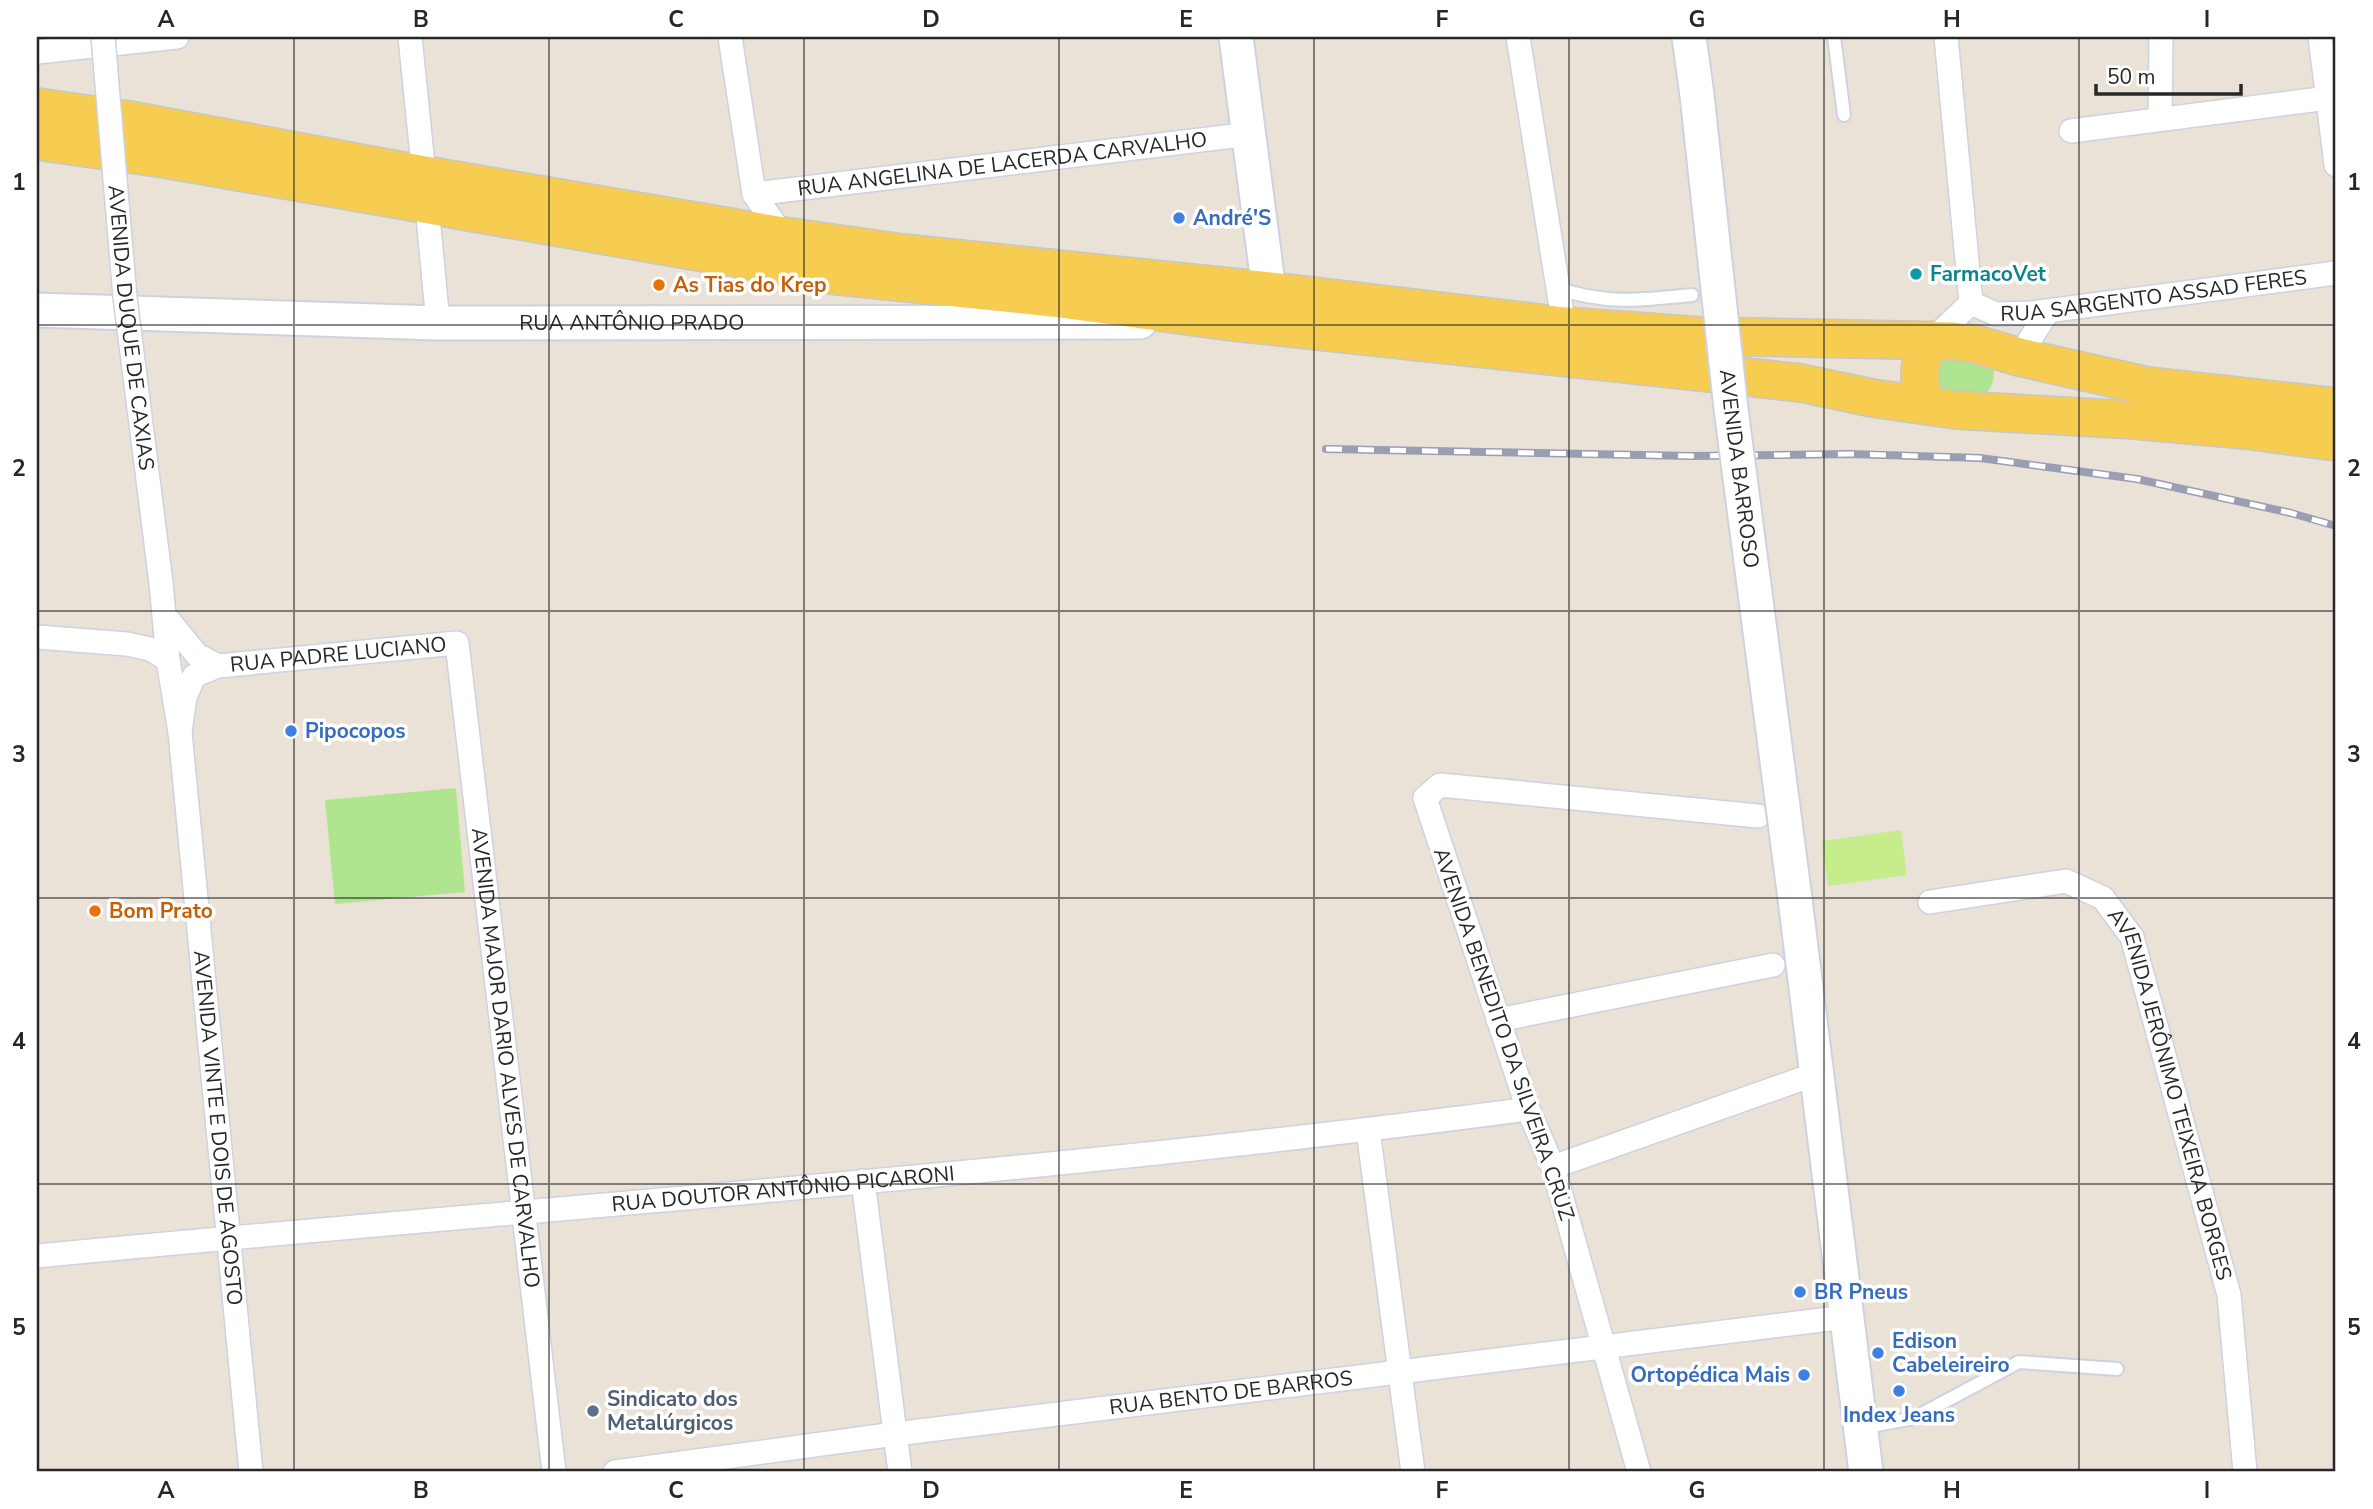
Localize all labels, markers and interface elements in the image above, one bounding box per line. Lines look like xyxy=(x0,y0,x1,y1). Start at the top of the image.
text: A xyxy=(157,4,175,35)
text: B xyxy=(413,4,429,35)
text: C xyxy=(668,4,684,35)
text: D xyxy=(922,4,940,35)
text: E xyxy=(1179,4,1193,35)
text: F xyxy=(1436,4,1449,35)
text: G xyxy=(1689,4,1705,35)
text: H xyxy=(1943,4,1961,35)
text: I xyxy=(2204,4,2210,35)
scale bar xyxy=(2096,52,2242,96)
text: 50 m xyxy=(2107,63,2156,91)
street label: RUA ANGELINA DE LACERDA CARVALHO xyxy=(796,125,1208,203)
text: 1 xyxy=(12,167,26,198)
text: 1 xyxy=(2347,167,2361,198)
street label: AVENIDA DUQUE DE CAXIAS xyxy=(102,184,161,472)
place label: André'S xyxy=(1193,204,1271,232)
marker: André'S xyxy=(1171,210,1187,226)
place label: FarmacoVet xyxy=(1930,260,2047,288)
street label: RUA SARGENTO ASSAD FERES xyxy=(2000,263,2308,328)
marker: FarmacoVet xyxy=(1908,266,1924,282)
place label: As Tias do Krep xyxy=(673,271,827,299)
marker: As Tias do Krep xyxy=(651,277,667,293)
street label: RUA ANTÔNIO PRADO xyxy=(519,309,744,337)
street label: AVENIDA BARROSO xyxy=(1713,368,1766,570)
text: 2 xyxy=(12,453,26,484)
text: 2 xyxy=(2347,453,2361,484)
street label: RUA PADRE LUCIANO xyxy=(229,630,448,679)
place label: Pipocopos xyxy=(305,717,406,745)
marker: Pipocopos xyxy=(283,723,299,739)
text: 3 xyxy=(12,739,26,770)
text: 3 xyxy=(2347,739,2361,770)
street label: AVENIDA MAJOR DARIO ALVES DE CARVALHO xyxy=(465,826,546,1290)
street label: AVENIDA BENEDITO DA SILVEIRA CRUZ xyxy=(1427,844,1581,1224)
place label: Bom Prato xyxy=(109,897,213,925)
street label: AVENIDA JERÔNIMO TEIXEIRA BORGES xyxy=(2101,902,2238,1283)
marker: Bom Prato xyxy=(87,903,103,919)
street label: AVENIDA VINTE E DOIS DE AGOSTO xyxy=(187,949,249,1307)
text: 4 xyxy=(12,1026,26,1057)
text: 4 xyxy=(2347,1026,2361,1057)
street label: RUA DOUTOR ANTÔNIO PICARONI xyxy=(610,1159,956,1218)
place label: BR Pneus xyxy=(1814,1278,1908,1306)
marker: BR Pneus xyxy=(1792,1284,1808,1300)
text: 5 xyxy=(12,1312,26,1343)
text: 5 xyxy=(2347,1312,2361,1343)
place label: Edison Cabeleireiro xyxy=(1892,1327,2010,1379)
marker: Edison Cabeleireiro xyxy=(1870,1345,1886,1361)
place label: Ortopédica Mais xyxy=(1630,1361,1790,1389)
street label: RUA BENTO DE BARROS xyxy=(1108,1364,1354,1422)
marker: Ortopédica Mais xyxy=(1796,1367,1812,1383)
marker: Index Jeans xyxy=(1891,1383,1907,1399)
place label: Sindicato dos Metalúrgicos xyxy=(607,1385,738,1437)
place label: Index Jeans xyxy=(1843,1401,1955,1429)
marker: Sindicato dos Metalúrgicos xyxy=(585,1403,601,1419)
text: A xyxy=(157,1475,175,1506)
text: B xyxy=(413,1475,429,1506)
text: C xyxy=(668,1475,684,1506)
text: D xyxy=(922,1475,940,1506)
text: E xyxy=(1179,1475,1193,1506)
text: F xyxy=(1436,1475,1449,1506)
text: G xyxy=(1689,1475,1705,1506)
text: H xyxy=(1943,1475,1961,1506)
text: I xyxy=(2204,1475,2210,1506)

